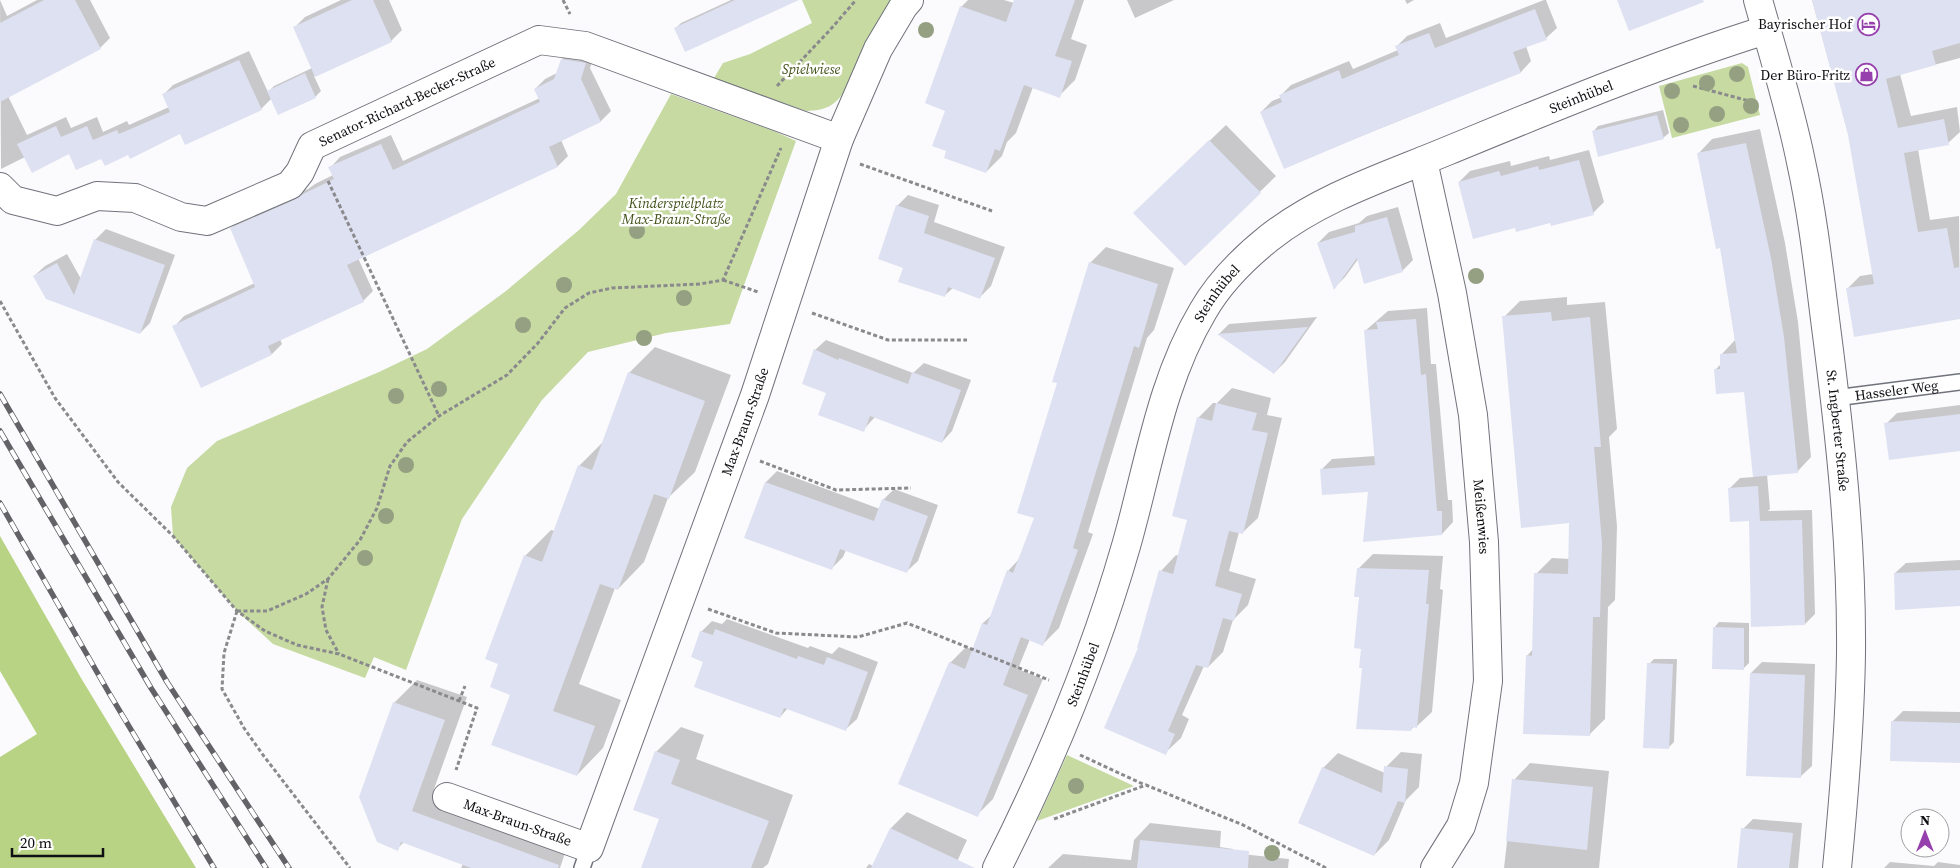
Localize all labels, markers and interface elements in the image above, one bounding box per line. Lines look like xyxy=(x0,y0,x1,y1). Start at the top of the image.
hotel icon: Bayrischer Hof xyxy=(1856,12,1880,36)
place label: Bayrischer Hof xyxy=(1758,14,1853,34)
street label: Senator-Richard-Becker-Straße xyxy=(316,52,499,151)
park label: Spielwiese xyxy=(782,59,840,79)
shop icon: Der Büro-Fritz xyxy=(1854,63,1878,87)
place label: Der Büro-Fritz xyxy=(1760,65,1851,85)
street label: Steinhübel xyxy=(1546,75,1616,118)
park label: Kinderspielplatz Max-Braun-Straße xyxy=(621,193,731,229)
street label: Steinhübel xyxy=(1189,260,1244,326)
street label: Max-Braun-Straße xyxy=(716,365,773,478)
street label: St. Ingberter Straße xyxy=(1822,369,1854,492)
street label: Hasseler Weg xyxy=(1854,375,1939,405)
street label: Meißenwies xyxy=(1469,478,1494,555)
street label: Steinhübel xyxy=(1061,639,1104,709)
street label: Max-Braun-Straße xyxy=(461,794,574,851)
north arrow xyxy=(1900,808,1950,858)
text: N xyxy=(1920,810,1930,830)
scale bar xyxy=(12,826,104,858)
text: 20 m xyxy=(20,832,52,853)

